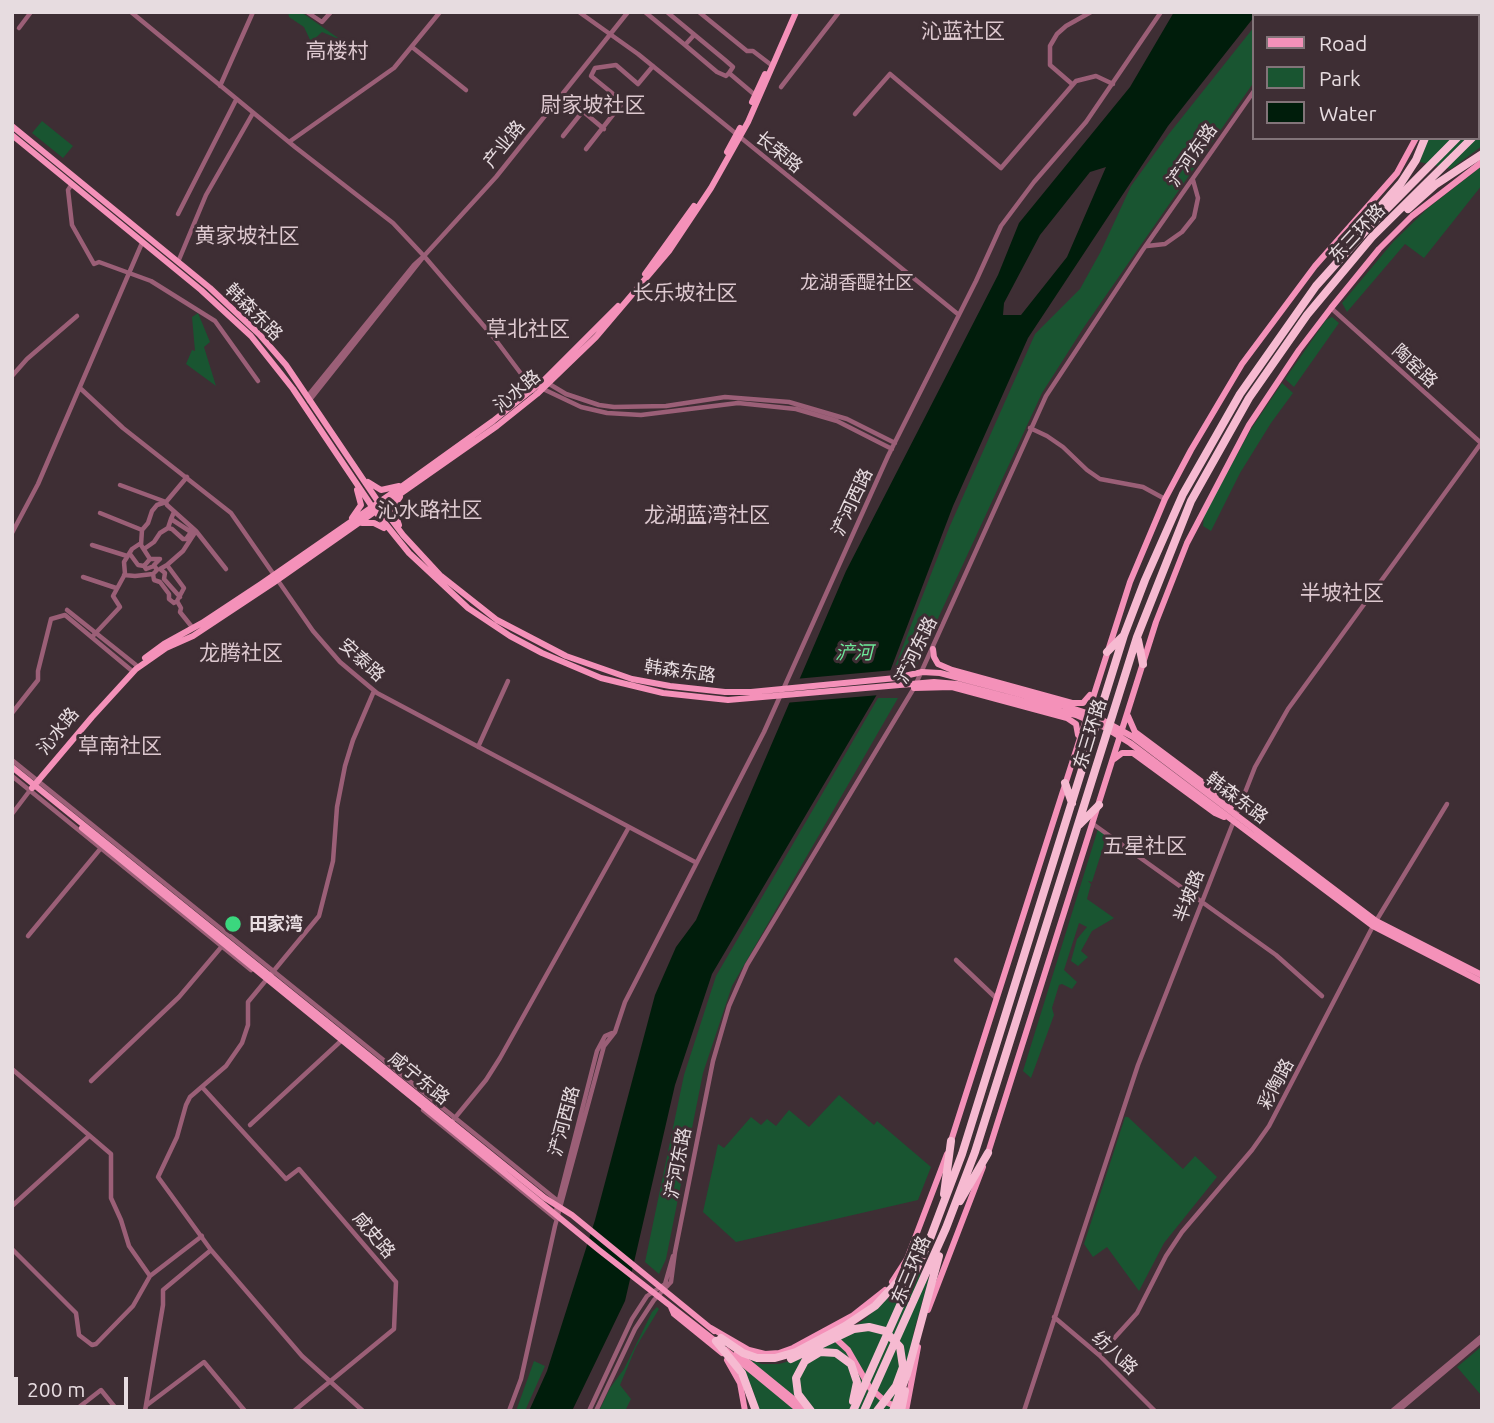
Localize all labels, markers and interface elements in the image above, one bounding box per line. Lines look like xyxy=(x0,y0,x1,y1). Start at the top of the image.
legend xyxy=(1252,14,1480,140)
district label: 沁蓝社区 xyxy=(921,18,1005,44)
text: Road xyxy=(1319,31,1367,55)
district label: 高楼村 xyxy=(306,38,368,64)
text: Park xyxy=(1319,66,1361,90)
district label: 尉家坡社区 xyxy=(541,92,645,118)
text: Water xyxy=(1319,101,1377,125)
street label: 产业路 xyxy=(479,116,529,172)
street label: 浐河东路 xyxy=(1163,119,1221,191)
street label: 长荣路 xyxy=(751,127,807,177)
street label: 东三环路 xyxy=(1325,199,1389,267)
district label: 黄家坡社区 xyxy=(195,223,299,249)
district label: 龙湖香醍社区 xyxy=(800,272,914,294)
street label: 韩森东路 xyxy=(221,279,287,345)
district label: 长乐坡社区 xyxy=(633,280,737,306)
district label: 草北社区 xyxy=(486,316,570,342)
street label: 陶窑路 xyxy=(1388,340,1442,392)
street label: 沁水路 xyxy=(489,365,545,417)
street label: 浐河西路 xyxy=(827,465,877,539)
district label: 沁水路社区 xyxy=(378,497,482,523)
district label: 龙湖蓝湾社区 xyxy=(644,502,770,528)
district label: 半坡社区 xyxy=(1300,580,1384,606)
street label: 浐河东路 xyxy=(891,613,941,687)
street label: 安泰路 xyxy=(335,634,389,686)
district label: 龙腾社区 xyxy=(199,640,283,666)
water label: 浐河 xyxy=(835,642,873,664)
street label: 韩森东路 xyxy=(643,655,717,687)
street label: 东三环路 xyxy=(1069,696,1111,772)
street label: 沁水路 xyxy=(33,703,83,759)
district label: 草南社区 xyxy=(78,733,162,759)
street label: 韩森东路 xyxy=(1202,768,1272,828)
district label: 五星社区 xyxy=(1103,833,1187,859)
street label: 半坡路 xyxy=(1170,867,1208,925)
place label: 田家湾 xyxy=(249,913,303,935)
marker: 田家湾 xyxy=(223,914,243,934)
street label: 咸宁东路 xyxy=(384,1047,454,1109)
street label: 彩陶路 xyxy=(1254,1055,1298,1113)
street label: 浐河西路 xyxy=(544,1083,584,1159)
street label: 浐河东路 xyxy=(661,1126,695,1200)
street label: 咸史路 xyxy=(348,1207,400,1263)
street label: 东三环路 xyxy=(887,1233,935,1307)
street label: 纺八路 xyxy=(1088,1327,1142,1379)
scale bar xyxy=(18,1364,131,1408)
text: 200 m xyxy=(27,1377,85,1401)

